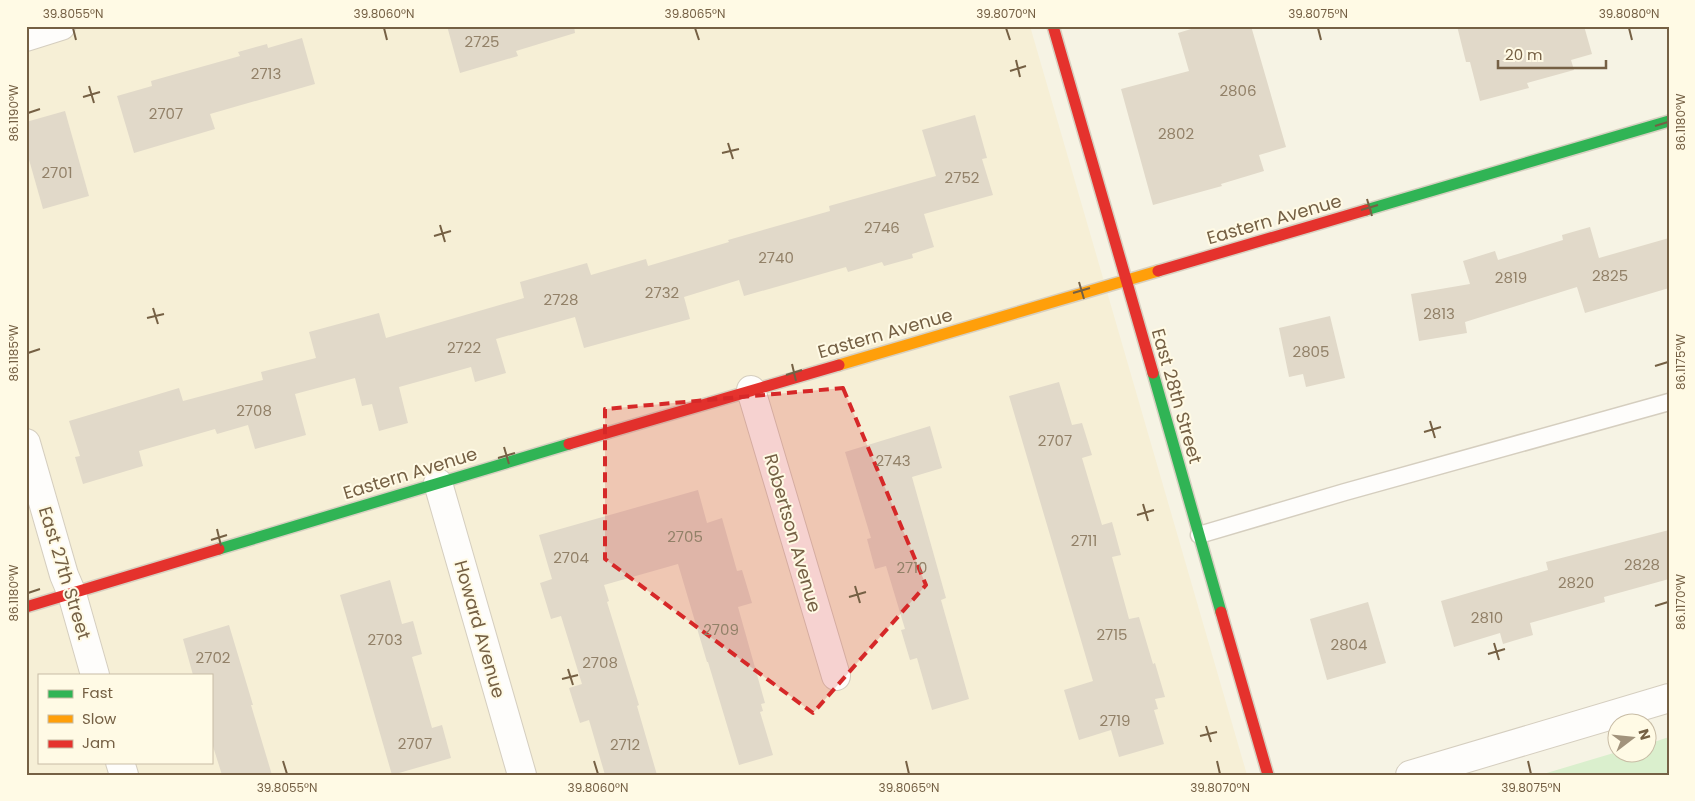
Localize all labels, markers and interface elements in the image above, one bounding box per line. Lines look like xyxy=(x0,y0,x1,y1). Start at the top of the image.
text: 39.8055°N xyxy=(43,5,103,22)
text: 39.8060°N xyxy=(354,5,414,22)
text: 39.8065°N xyxy=(665,5,725,22)
text: 39.8070°N xyxy=(976,5,1036,22)
text: 39.8075°N xyxy=(1288,5,1348,22)
text: 39.8080°N xyxy=(1599,5,1659,22)
house number: 2725 xyxy=(465,31,499,52)
scale bar xyxy=(1498,38,1605,70)
text: 20 m xyxy=(1505,44,1543,65)
house number: 2713 xyxy=(251,63,281,84)
house number: 2806 xyxy=(1219,80,1257,101)
text: 86.1190°W xyxy=(5,84,22,142)
text: 86.1180°W xyxy=(1672,93,1689,151)
house number: 2707 xyxy=(149,103,183,124)
house number: 2802 xyxy=(1158,123,1194,144)
house number: 2701 xyxy=(41,162,73,183)
house number: 2752 xyxy=(945,167,979,188)
street label: Eastern Avenue xyxy=(1204,188,1344,250)
house number: 2746 xyxy=(864,217,900,238)
house number: 2740 xyxy=(758,247,794,268)
house number: 2825 xyxy=(1592,265,1628,286)
house number: 2819 xyxy=(1495,267,1527,288)
house number: 2732 xyxy=(645,282,679,303)
house number: 2728 xyxy=(544,289,578,310)
street label: Eastern Avenue xyxy=(815,302,955,364)
house number: 2813 xyxy=(1423,303,1455,324)
text: 86.1185°W xyxy=(5,324,22,382)
street label: East 28th Street xyxy=(1146,326,1208,466)
text: 86.1175°W xyxy=(1672,334,1689,390)
house number: 2722 xyxy=(447,337,481,358)
house number: 2805 xyxy=(1293,341,1329,362)
house number: 2708 xyxy=(236,400,272,421)
house number: 2707 xyxy=(1038,430,1072,451)
street label: Eastern Avenue xyxy=(340,441,480,505)
house number: 2743 xyxy=(875,450,911,471)
street label: Robertson Avenue xyxy=(758,451,828,615)
street label: East 27th Street xyxy=(33,503,97,643)
house number: 2705 xyxy=(667,526,703,547)
house number: 2711 xyxy=(1071,530,1097,551)
house number: 2704 xyxy=(553,547,589,568)
house number: 2828 xyxy=(1624,554,1660,575)
street label: Howard Avenue xyxy=(448,557,512,701)
house number: 2710 xyxy=(896,557,928,578)
text: 86.1180°W xyxy=(5,564,22,622)
house number: 2820 xyxy=(1558,572,1594,593)
text: 86.1170°W xyxy=(1672,574,1689,630)
house number: 2810 xyxy=(1471,607,1503,628)
house number: 2709 xyxy=(703,619,739,640)
house number: 2715 xyxy=(1096,624,1128,645)
house number: 2703 xyxy=(367,629,403,650)
house number: 2804 xyxy=(1331,634,1367,655)
house number: 2702 xyxy=(196,647,230,668)
house number: 2708 xyxy=(582,652,618,673)
legend xyxy=(38,674,212,764)
text: Fast xyxy=(82,682,113,703)
text: Slow xyxy=(82,708,117,729)
house number: 2719 xyxy=(1099,710,1131,731)
north arrow xyxy=(1608,714,1658,764)
text: N xyxy=(1633,727,1656,742)
text: Jam xyxy=(82,732,116,753)
house number: 2707 xyxy=(398,733,432,754)
house number: 2712 xyxy=(610,734,640,755)
text: 39.8055°N xyxy=(257,779,317,796)
text: 39.8060°N xyxy=(568,779,628,796)
text: 39.8065°N xyxy=(879,779,939,796)
text: 39.8070°N xyxy=(1190,779,1250,796)
text: 39.8075°N xyxy=(1501,779,1561,796)

